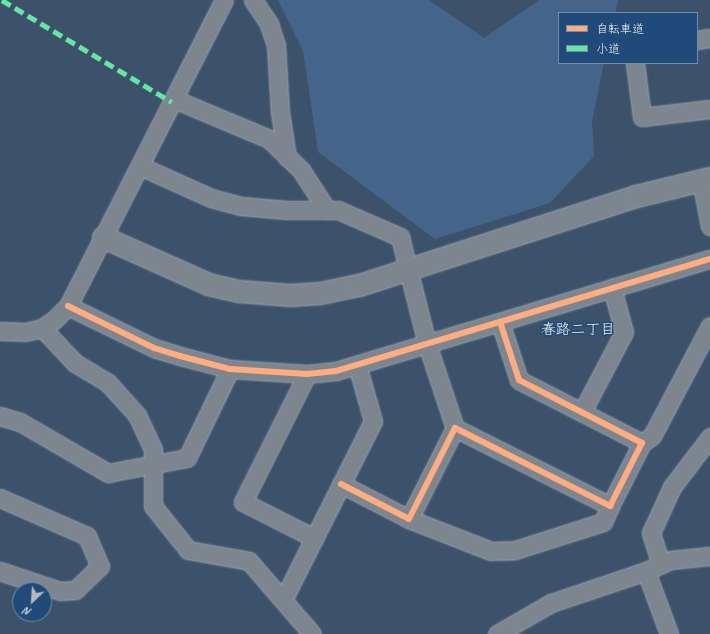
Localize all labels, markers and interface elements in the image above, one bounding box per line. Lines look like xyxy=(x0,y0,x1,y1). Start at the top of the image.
legend xyxy=(558,12,698,64)
text: 自転車道 xyxy=(596,21,644,37)
text: 小道 xyxy=(596,41,620,57)
district label: 春路二丁目 xyxy=(541,321,615,339)
north arrow xyxy=(12,582,52,622)
text: N xyxy=(21,604,33,620)

